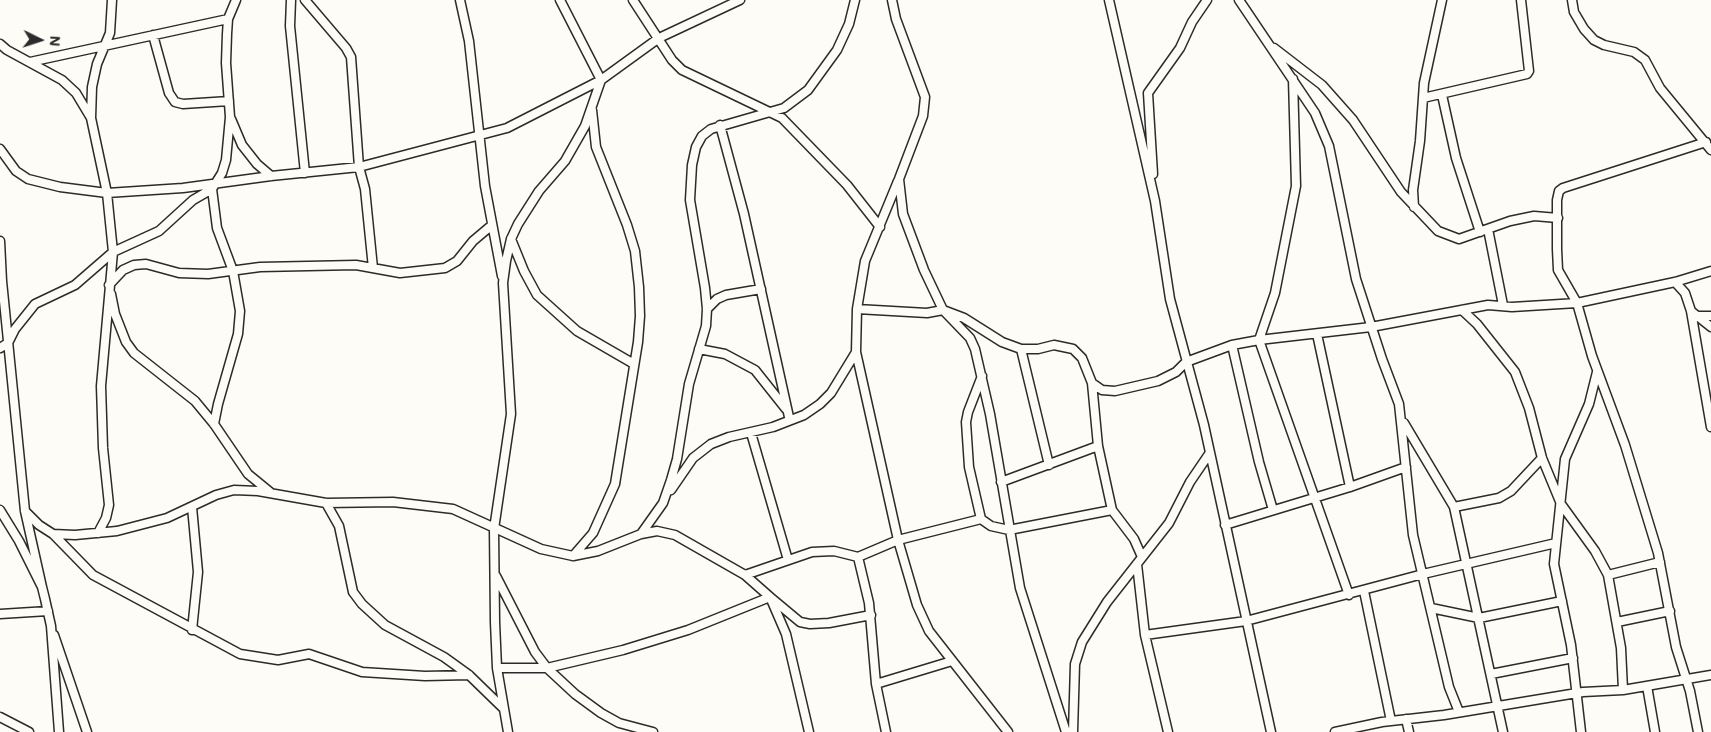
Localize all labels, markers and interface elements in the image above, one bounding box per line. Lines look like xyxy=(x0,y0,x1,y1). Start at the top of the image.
north arrow xyxy=(15,15,65,65)
text: N xyxy=(46,35,65,47)

